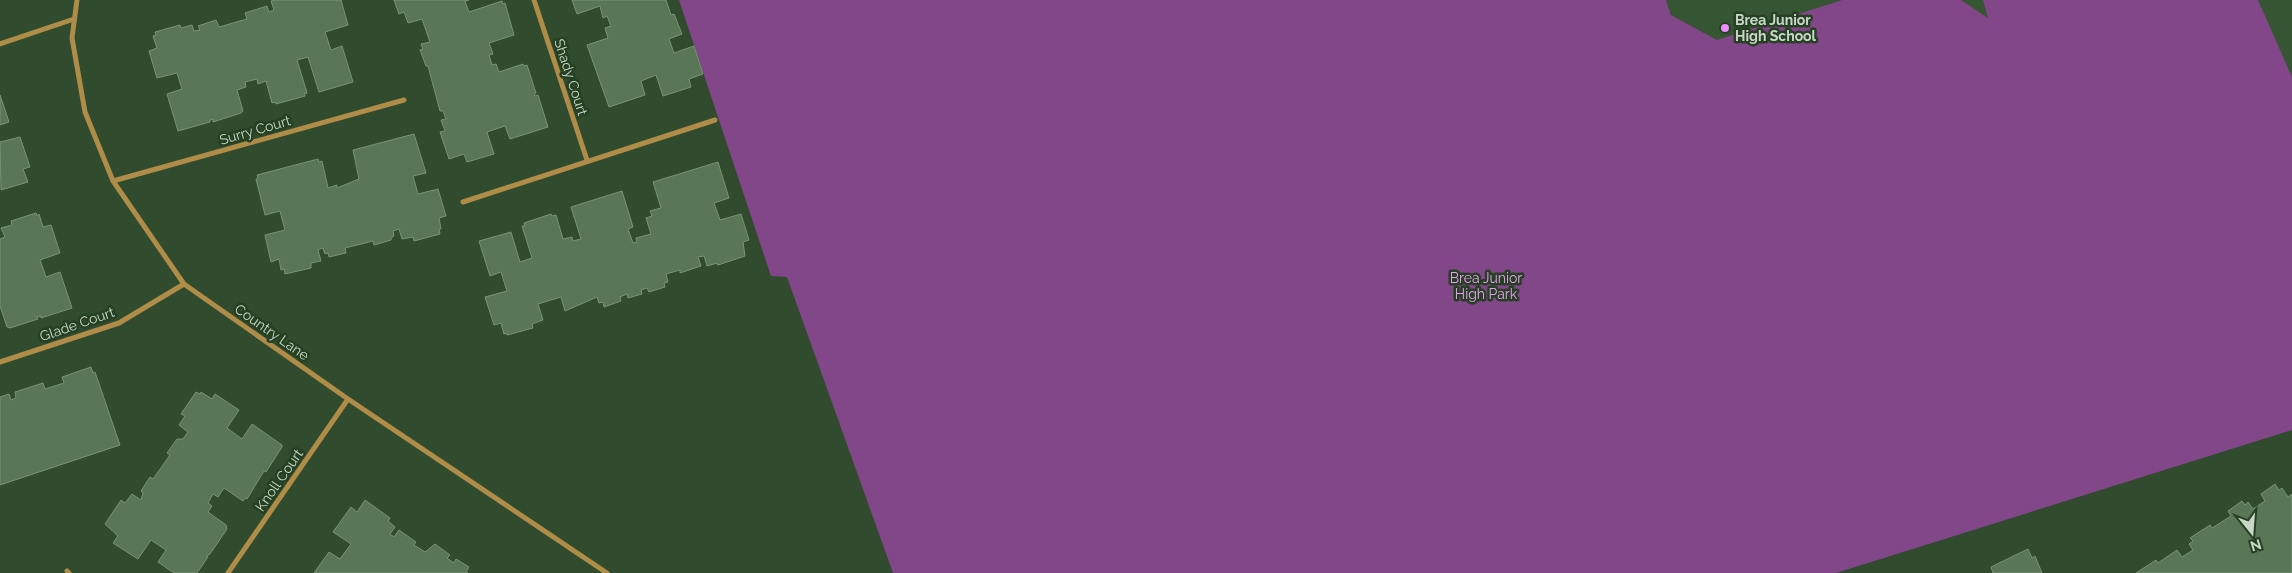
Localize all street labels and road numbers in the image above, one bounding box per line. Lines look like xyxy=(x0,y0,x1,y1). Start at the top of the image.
street label: Shady Court xyxy=(551,37,591,118)
street label: Surry Court xyxy=(218,112,293,148)
street label: Country Lane xyxy=(232,301,312,363)
street label: Glade Court xyxy=(38,304,117,344)
street label: Knoll Court xyxy=(252,446,306,514)

